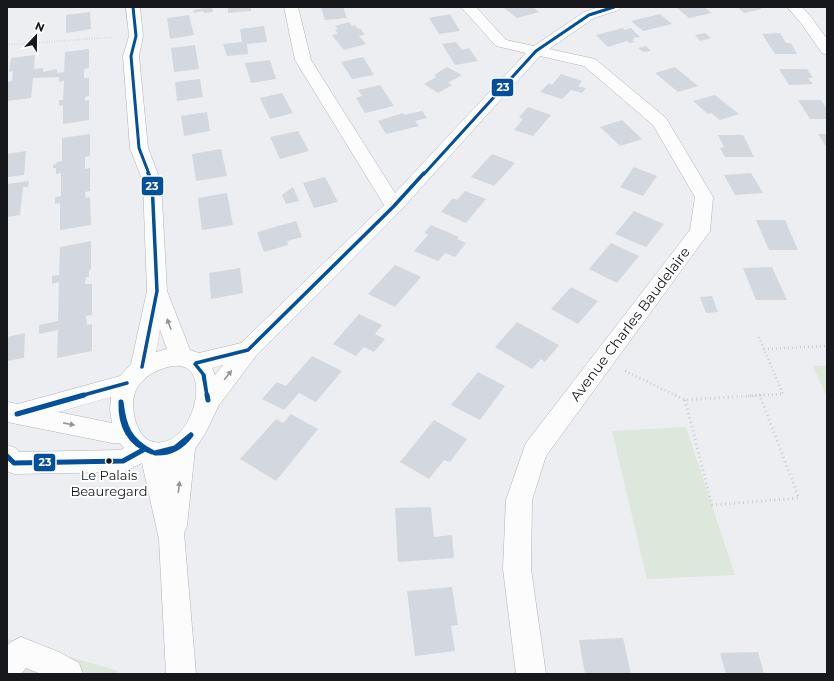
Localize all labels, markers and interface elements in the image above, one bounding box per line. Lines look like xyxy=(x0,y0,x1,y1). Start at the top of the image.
north arrow xyxy=(16,16,56,56)
text: N xyxy=(33,19,46,35)
line badge: 23 xyxy=(491,78,514,97)
text: 23 xyxy=(496,80,510,94)
line badge: 23 xyxy=(141,176,164,196)
text: 23 xyxy=(145,179,159,193)
street label: Avenue Charles Baudelaire xyxy=(566,243,694,405)
one-way arrow xyxy=(166,318,172,330)
one-way arrow xyxy=(223,370,232,381)
one-way arrow xyxy=(63,421,75,427)
line badge: 23 xyxy=(33,453,56,472)
text: 23 xyxy=(38,455,52,469)
marker: Le Palais Beauregard xyxy=(104,456,114,466)
place label: Le Palais Beauregard xyxy=(70,467,148,499)
one-way arrow xyxy=(176,481,182,493)

